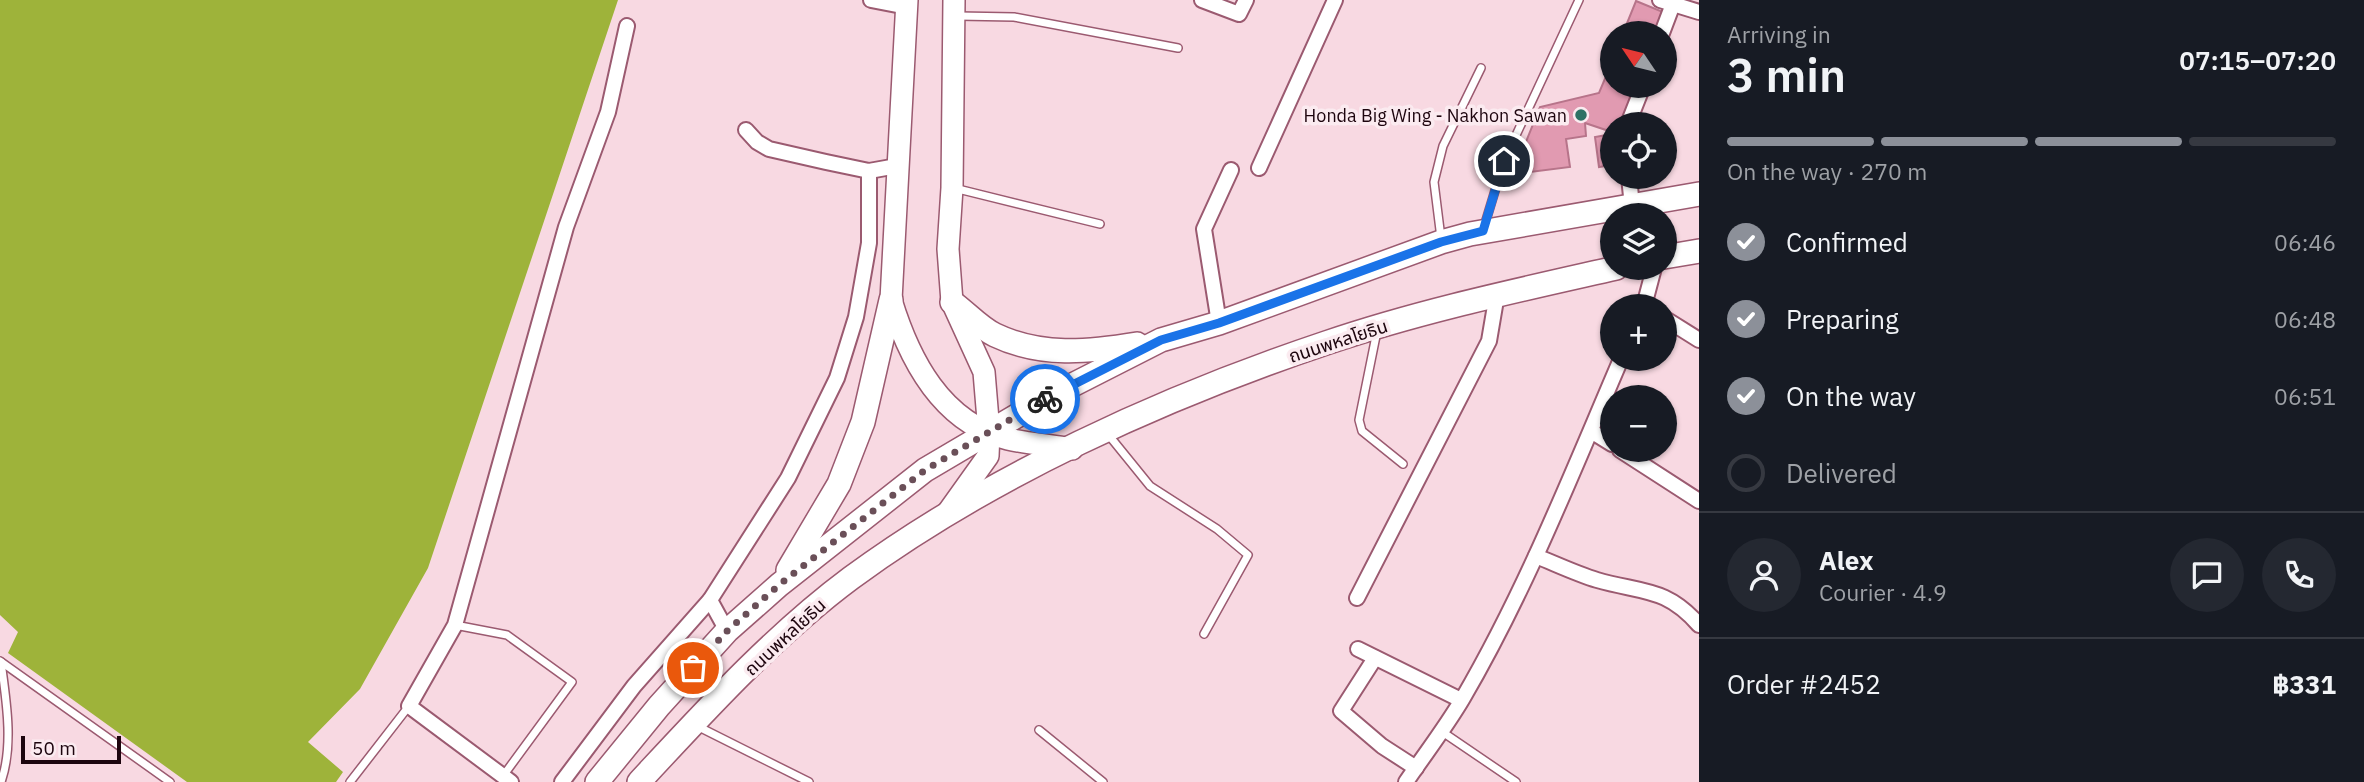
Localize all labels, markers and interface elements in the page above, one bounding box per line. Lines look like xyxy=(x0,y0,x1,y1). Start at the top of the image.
text: Arriving in xyxy=(1727,19,1831,49)
north arrow xyxy=(1600,21,1676,98)
map controls xyxy=(1600,21,1677,462)
text: 07:15–07:20 xyxy=(2179,43,2336,77)
text: 3 min xyxy=(1727,45,1846,105)
place label: Honda Big Wing - Nakhon Sawan xyxy=(1304,104,1567,127)
marker: Honda Big Wing - Nakhon Sawan xyxy=(1573,107,1589,123)
button: locate xyxy=(1600,112,1677,189)
pin xyxy=(1474,131,1534,191)
icon: home xyxy=(1485,142,1523,180)
text: On the way · 270 m xyxy=(1727,156,1927,186)
button: layers xyxy=(1600,203,1677,280)
icon: check xyxy=(1727,223,1765,261)
text: Confirmed xyxy=(1786,225,1908,259)
text: 06:46 xyxy=(2274,227,2336,257)
button: + xyxy=(1600,294,1677,371)
icon: check xyxy=(1727,300,1765,338)
text: Preparing xyxy=(1786,302,1899,336)
text: 06:48 xyxy=(2274,304,2336,334)
street label: ถนนพหลโยธิน xyxy=(1286,314,1390,368)
courier xyxy=(1010,364,1080,434)
icon: check xyxy=(1727,377,1765,415)
text: On the way xyxy=(1786,379,1916,413)
icon: bike xyxy=(1026,380,1064,418)
text: 06:51 xyxy=(2274,381,2336,411)
button: − xyxy=(1600,385,1677,462)
text: Delivered xyxy=(1786,456,1897,490)
button: person xyxy=(1727,538,1801,612)
button: chat xyxy=(2170,538,2244,612)
button: phone xyxy=(2262,538,2336,612)
text: Alex xyxy=(1819,543,1873,577)
text: Courier · 4.9 xyxy=(1819,577,1947,607)
street label: ถนนพหลโยธิน xyxy=(740,594,830,680)
pin xyxy=(663,638,723,698)
icon: bag xyxy=(674,649,712,687)
text: Order #2452 xyxy=(1727,667,1881,701)
text: ฿331 xyxy=(2272,667,2336,701)
scale bar xyxy=(21,733,121,765)
text: 50 m xyxy=(32,736,76,760)

